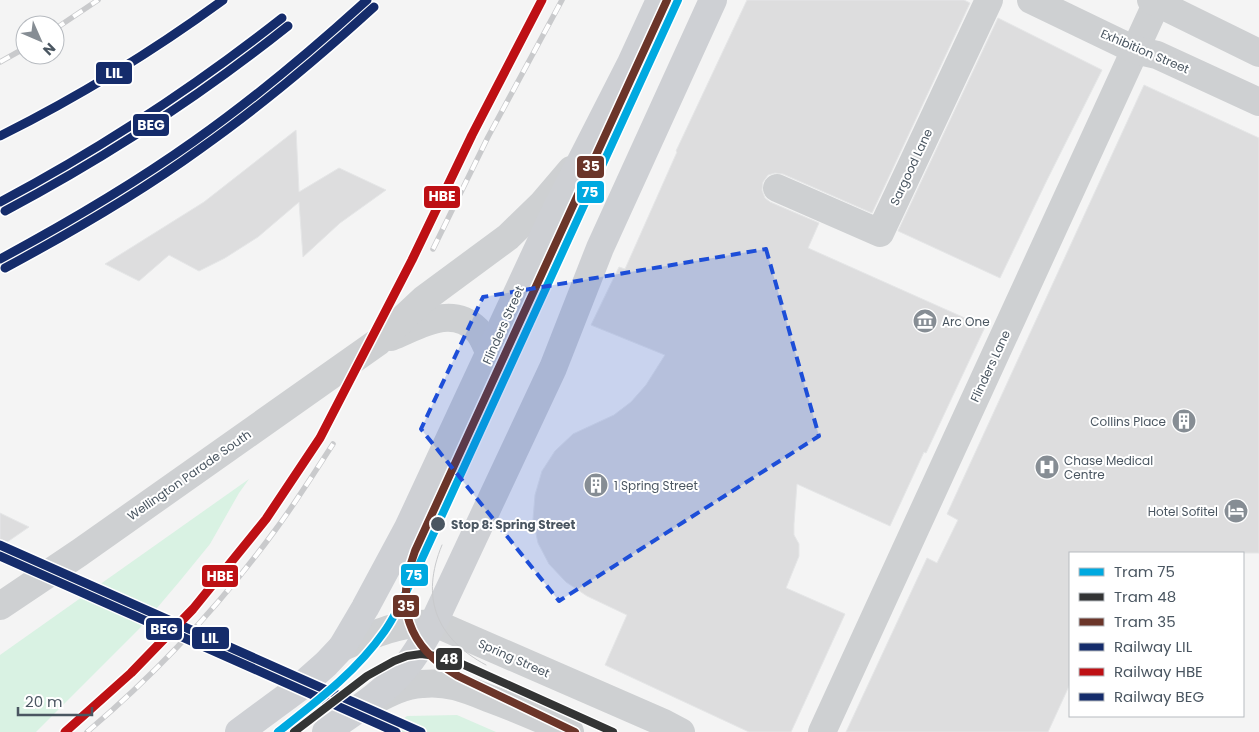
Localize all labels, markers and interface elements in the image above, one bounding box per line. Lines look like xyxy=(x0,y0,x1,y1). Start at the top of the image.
north arrow xyxy=(15,15,65,65)
street label: Exhibition Street xyxy=(1098,25,1192,77)
text: N xyxy=(38,38,60,60)
line badge: LIL xyxy=(95,61,133,85)
text: LIL xyxy=(105,63,123,83)
line badge: BEG xyxy=(132,113,170,137)
text: BEG xyxy=(137,115,165,135)
street label: Sargood Lane xyxy=(886,126,936,208)
line badge: 35 xyxy=(576,155,605,179)
text: 35 xyxy=(582,156,600,176)
line badge: 75 xyxy=(576,180,605,204)
text: 75 xyxy=(582,182,598,202)
line badge: HBE xyxy=(423,185,461,209)
text: HBE xyxy=(428,186,456,206)
street label: Flinders Street xyxy=(478,283,528,367)
museum icon: Arc One xyxy=(912,308,938,334)
place label: Arc One xyxy=(942,313,990,330)
street label: Flinders Lane xyxy=(966,327,1014,405)
building icon: Collins Place xyxy=(1171,408,1197,434)
place label: Collins Place xyxy=(1090,413,1166,430)
street label: Wellington Parade South xyxy=(124,426,254,524)
place label: Chase Medical Centre xyxy=(1064,452,1153,483)
hospital icon: Chase Medical Centre xyxy=(1034,454,1060,480)
building icon: 1 Spring Street xyxy=(583,472,609,498)
place label: 1 Spring Street xyxy=(614,477,698,494)
hotel icon: Hotel Sofitel xyxy=(1223,498,1249,524)
place label: Hotel Sofitel xyxy=(1148,503,1218,520)
marker: Stop 8: Spring Street xyxy=(429,515,447,533)
place label: Stop 8: Spring Street xyxy=(451,516,575,533)
legend xyxy=(1069,552,1244,717)
text: Tram 75 xyxy=(1114,561,1175,582)
line badge: 75 xyxy=(400,563,429,587)
line badge: HBE xyxy=(201,564,239,588)
text: 75 xyxy=(406,565,422,585)
text: HBE xyxy=(206,566,234,586)
text: Tram 48 xyxy=(1114,586,1176,607)
line badge: 35 xyxy=(392,594,420,618)
text: 35 xyxy=(397,596,415,616)
text: Tram 35 xyxy=(1114,611,1176,632)
line badge: BEG xyxy=(145,617,183,641)
text: BEG xyxy=(150,619,178,639)
line badge: LIL xyxy=(191,626,230,650)
text: LIL xyxy=(201,628,219,648)
street label: Spring Street xyxy=(475,635,553,681)
text: Railway LIL xyxy=(1114,636,1193,657)
line badge: 48 xyxy=(435,647,463,671)
text: 48 xyxy=(440,649,458,669)
text: Railway HBE xyxy=(1114,661,1203,682)
scale bar xyxy=(18,684,91,716)
text: Railway BEG xyxy=(1114,686,1204,707)
text: 20 m xyxy=(25,691,63,712)

